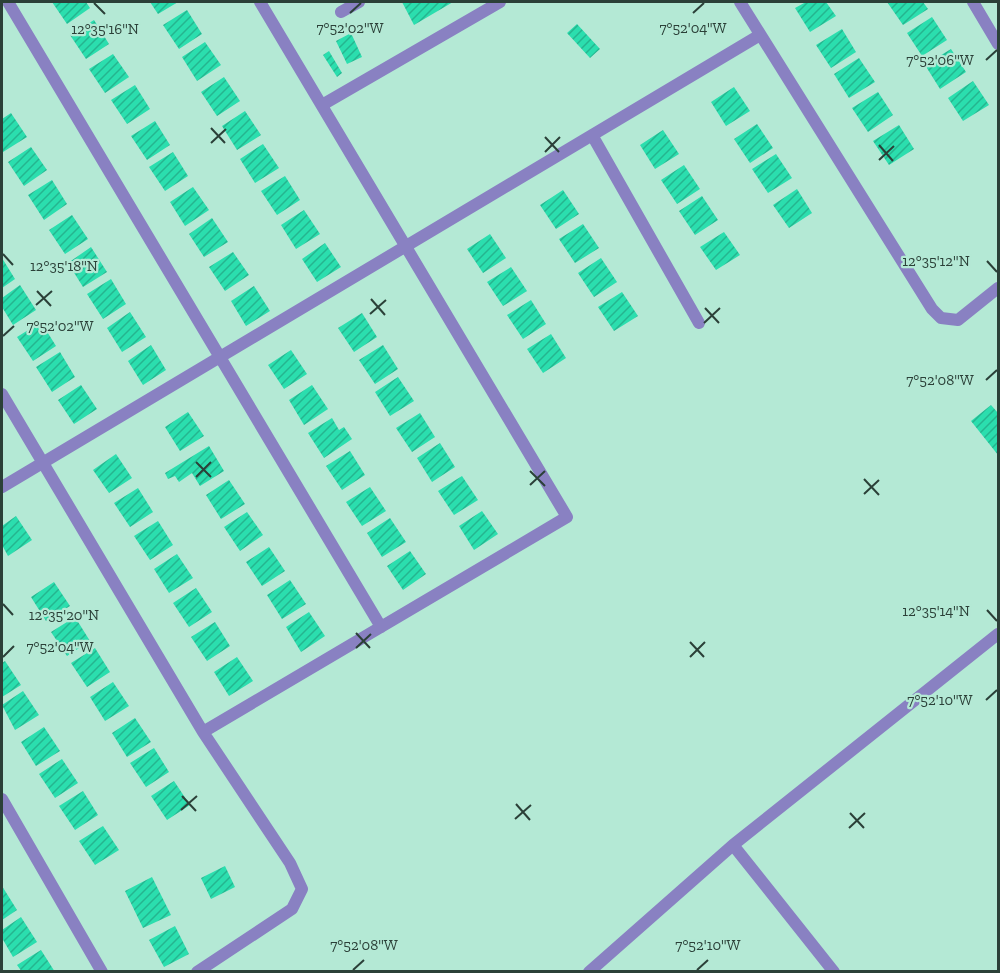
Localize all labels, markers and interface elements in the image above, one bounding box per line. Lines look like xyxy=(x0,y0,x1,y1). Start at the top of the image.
text: 7°52'02"W xyxy=(316,19,384,37)
text: 7°52'04"W xyxy=(659,19,727,37)
text: 12°35'16"N xyxy=(71,20,139,38)
text: 7°52'06"W xyxy=(906,51,974,69)
text: 12°35'12"N xyxy=(902,252,970,270)
text: 12°35'18"N xyxy=(30,257,98,275)
text: 7°52'02"W xyxy=(26,317,94,335)
text: 7°52'08"W xyxy=(906,371,974,389)
text: 12°35'14"N xyxy=(902,602,970,620)
text: 12°35'20"N xyxy=(29,606,99,624)
text: 7°52'04"W xyxy=(26,638,94,656)
text: 7°52'10"W xyxy=(907,691,973,709)
text: 7°52'08"W xyxy=(330,936,398,954)
text: 7°52'10"W xyxy=(675,936,741,954)

